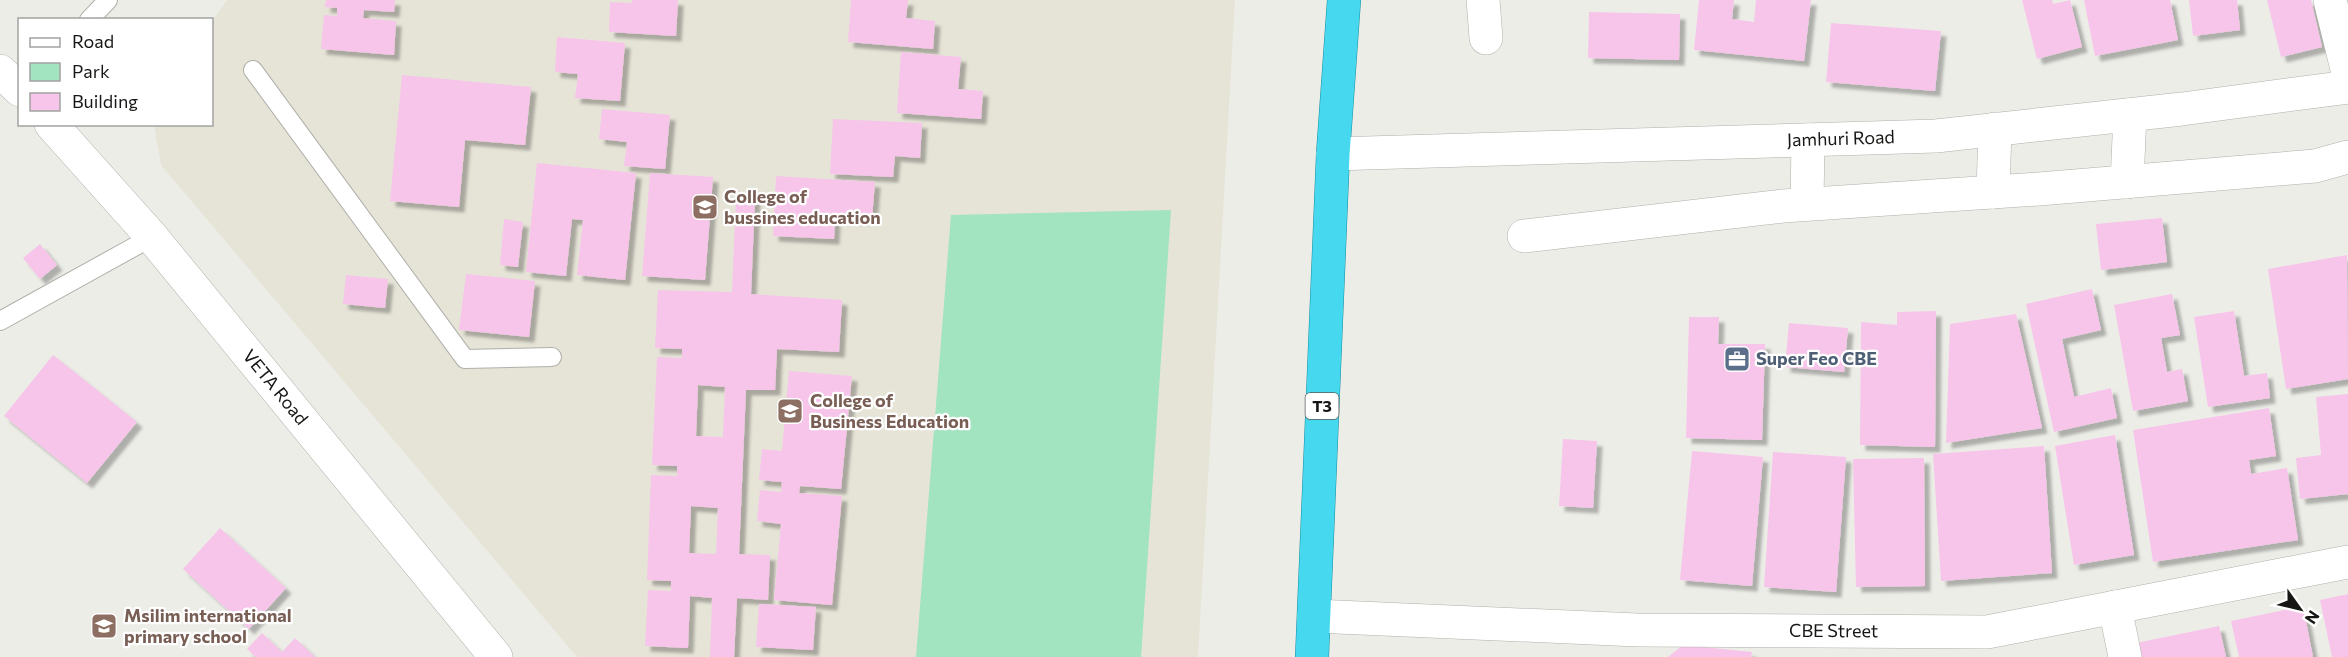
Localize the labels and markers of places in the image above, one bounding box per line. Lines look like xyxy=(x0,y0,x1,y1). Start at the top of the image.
place label: College of bussines education xyxy=(724,185,881,228)
school or university icon: College of bussines education xyxy=(690,192,720,222)
office icon: Super Feo CBE xyxy=(1722,344,1752,374)
place label: Super Feo CBE xyxy=(1756,347,1877,369)
place label: College of Business Education xyxy=(810,389,969,432)
school or university icon: College of Business Education xyxy=(775,396,805,426)
place label: Msilim international primary school xyxy=(124,604,292,647)
school or university icon: Msilim international primary school xyxy=(89,611,119,641)

